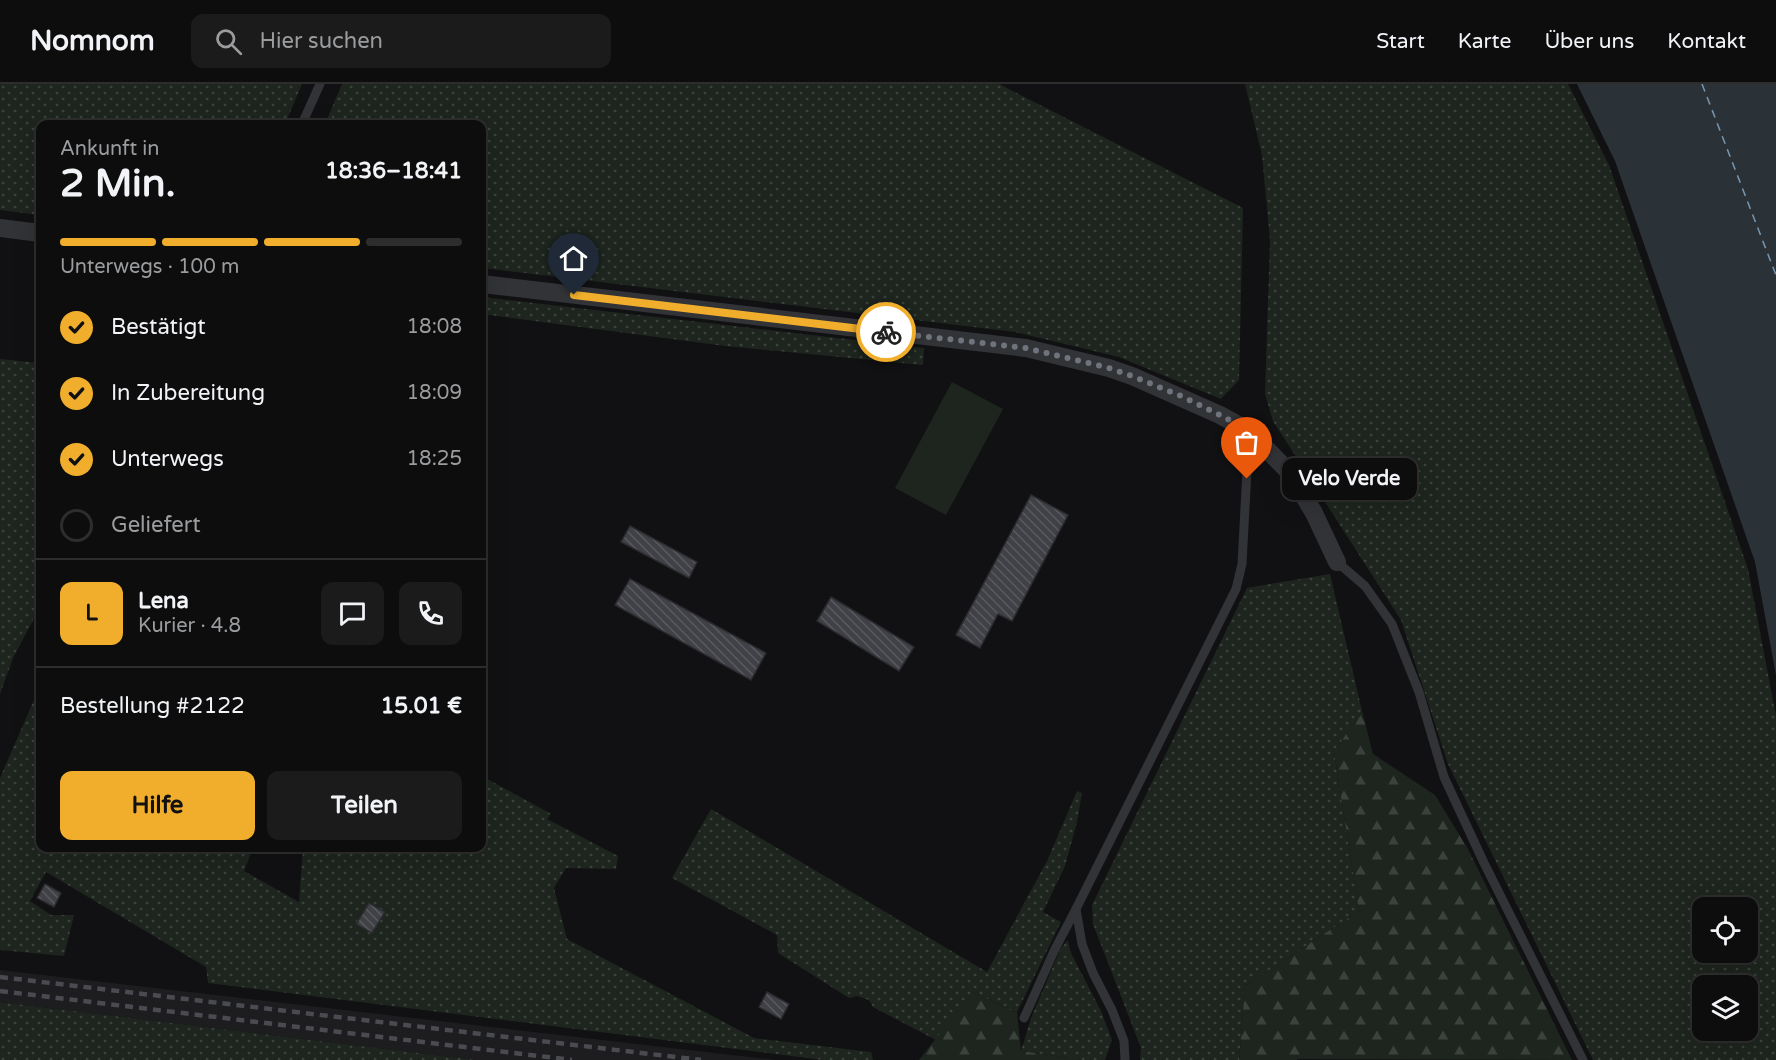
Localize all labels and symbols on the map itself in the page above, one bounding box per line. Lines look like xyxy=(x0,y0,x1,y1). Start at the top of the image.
pin xyxy=(548,233,599,295)
courier xyxy=(856,302,916,362)
pin xyxy=(1221,417,1272,479)
callout: Velo Verde xyxy=(1283,458,1418,500)

